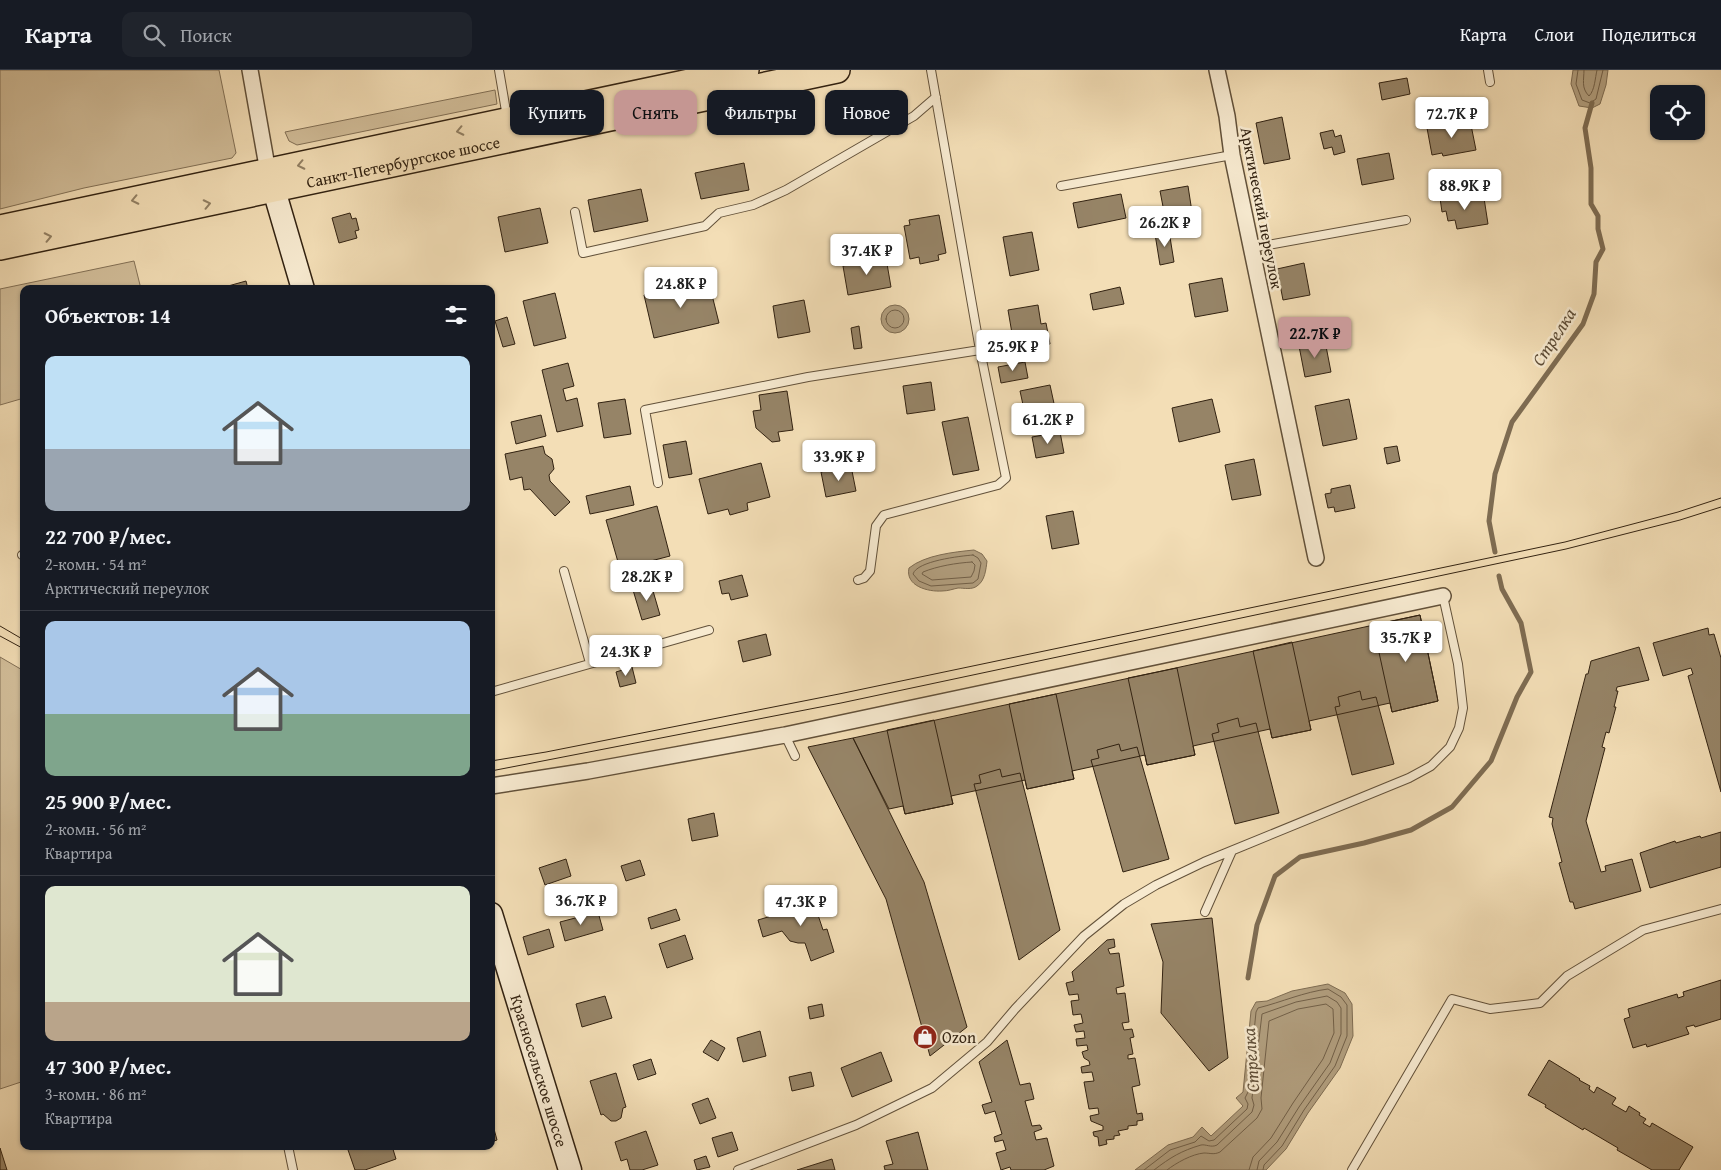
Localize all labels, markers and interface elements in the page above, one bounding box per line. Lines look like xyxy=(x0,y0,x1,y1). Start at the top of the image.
search box xyxy=(122,12,472,57)
text: Карта xyxy=(25,17,92,52)
icon: search xyxy=(140,21,168,49)
text: Поиск xyxy=(180,21,232,49)
text: Карта xyxy=(1460,21,1507,48)
text: Слои xyxy=(1535,21,1574,48)
text: Поделиться xyxy=(1602,21,1696,48)
map controls xyxy=(1650,85,1705,140)
button: locate xyxy=(1650,85,1705,140)
chip: Купить xyxy=(510,90,604,135)
chip: Снять xyxy=(614,90,697,135)
chip: Фильтры xyxy=(707,90,815,135)
chip: Новое xyxy=(825,90,908,135)
pin: 72.7K ₽ xyxy=(1406,97,1498,139)
text: 72.7K ₽ xyxy=(1426,101,1478,125)
one-way arrow xyxy=(456,125,465,136)
street label: Арктический переулок xyxy=(1235,125,1290,291)
street label: Санкт-Петербургское шоссе xyxy=(304,130,502,194)
one-way arrow xyxy=(297,159,306,169)
pin: 88.9K ₽ xyxy=(1419,168,1511,211)
text: 88.9K ₽ xyxy=(1439,173,1491,197)
one-way arrow xyxy=(131,194,140,204)
one-way arrow xyxy=(202,199,211,209)
pin: 26.2K ₽ xyxy=(1119,206,1211,248)
text: 26.2K ₽ xyxy=(1139,210,1191,234)
one-way arrow xyxy=(43,232,52,243)
pin: 37.4K ₽ xyxy=(821,234,913,276)
text: 37.4K ₽ xyxy=(841,238,893,262)
pin: 24.8K ₽ xyxy=(635,266,727,309)
text: 24.8K ₽ xyxy=(655,271,707,295)
text: Объектов: 14 xyxy=(45,300,171,331)
icon: filters xyxy=(442,301,470,329)
water label: Стрелка xyxy=(1525,302,1583,371)
pin: 22.7K ₽ xyxy=(1269,316,1361,359)
text: 22.7K ₽ xyxy=(1289,321,1341,345)
pin: 25.9K ₽ xyxy=(967,330,1059,372)
text: 25.9K ₽ xyxy=(987,334,1039,358)
icon: home xyxy=(213,388,303,478)
pin: 61.2K ₽ xyxy=(1002,402,1094,445)
text: 61.2K ₽ xyxy=(1022,407,1074,431)
pin: 33.9K ₽ xyxy=(793,440,885,482)
text: 33.9K ₽ xyxy=(813,444,865,468)
text: 22 700 ₽/мес. xyxy=(45,521,171,552)
text: 2-комн. · 54 m² xyxy=(45,552,146,576)
pin: 28.2K ₽ xyxy=(601,560,693,602)
text: 28.2K ₽ xyxy=(621,564,673,588)
text: Арктический переулок xyxy=(45,576,209,600)
pin: 35.7K ₽ xyxy=(1360,620,1452,663)
text: 35.7K ₽ xyxy=(1380,625,1432,649)
pin: 24.3K ₽ xyxy=(580,634,672,677)
text: 24.3K ₽ xyxy=(600,639,652,663)
icon: home xyxy=(213,654,303,744)
text: 25 900 ₽/мес. xyxy=(45,786,171,817)
text: 2-комн. · 56 m² xyxy=(45,817,146,841)
text: Квартира xyxy=(45,841,112,865)
pin: 36.7K ₽ xyxy=(535,884,627,926)
pin: 47.3K ₽ xyxy=(755,884,847,927)
text: 36.7K ₽ xyxy=(555,888,607,912)
text: 47.3K ₽ xyxy=(775,889,827,913)
icon: home xyxy=(213,919,303,1009)
street label: Красносельское шоссе xyxy=(505,992,574,1150)
shop icon: Ozon xyxy=(912,1024,938,1050)
place label: Ozon xyxy=(942,1025,976,1049)
water label: Стрелка xyxy=(1235,1026,1266,1093)
text: 47 300 ₽/мес. xyxy=(45,1051,171,1082)
text: 3-комн. · 86 m² xyxy=(45,1082,146,1106)
text: Квартира xyxy=(45,1106,112,1130)

